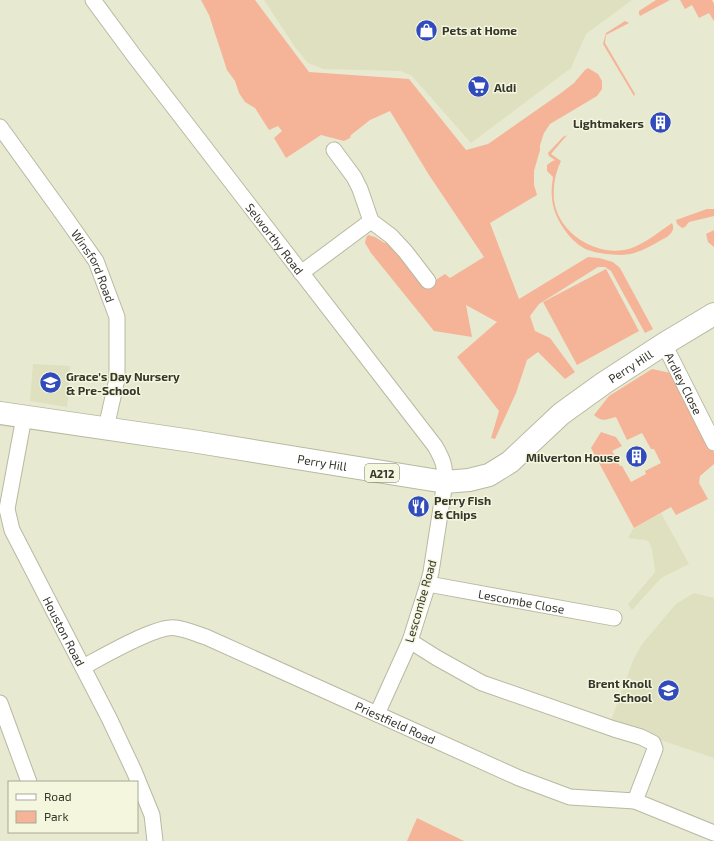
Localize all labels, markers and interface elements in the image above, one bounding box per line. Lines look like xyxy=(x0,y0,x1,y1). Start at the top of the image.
shop icon: Pets at Home xyxy=(414,17,440,43)
place label: Pets at Home xyxy=(442,23,517,37)
supermarket icon: Aldi xyxy=(466,74,492,100)
place label: Aldi xyxy=(494,80,516,94)
building icon: Lightmakers xyxy=(647,110,673,136)
place label: Lightmakers xyxy=(573,116,644,130)
street label: Selworthy Road xyxy=(243,200,307,277)
street label: Winsford Road xyxy=(69,227,118,304)
street label: Perry Hill xyxy=(605,346,655,385)
street label: Ardley Close xyxy=(662,350,705,417)
place label: Grace’s Day Nursery & Pre-School xyxy=(66,369,180,397)
school or university icon: Grace’s Day Nursery & Pre-School xyxy=(37,370,63,396)
building icon: Milverton House xyxy=(623,444,649,470)
place label: Milverton House xyxy=(526,450,620,464)
street label: Perry Hill xyxy=(296,451,349,473)
road number: A212 xyxy=(365,464,399,482)
place label: Perry Fish & Chips xyxy=(434,493,491,521)
restaurant icon: Perry Fish & Chips xyxy=(405,494,431,520)
street label: Lescombe Road xyxy=(402,558,438,644)
street label: Lescombe Close xyxy=(477,586,566,616)
street label: Houston Road xyxy=(40,594,88,668)
place label: Brent Knoll School xyxy=(588,676,652,704)
school or university icon: Brent Knoll School xyxy=(655,677,681,703)
street label: Priestfield Road xyxy=(353,698,438,747)
legend xyxy=(8,781,138,833)
text: Road xyxy=(44,789,72,803)
text: Park xyxy=(44,809,69,823)

